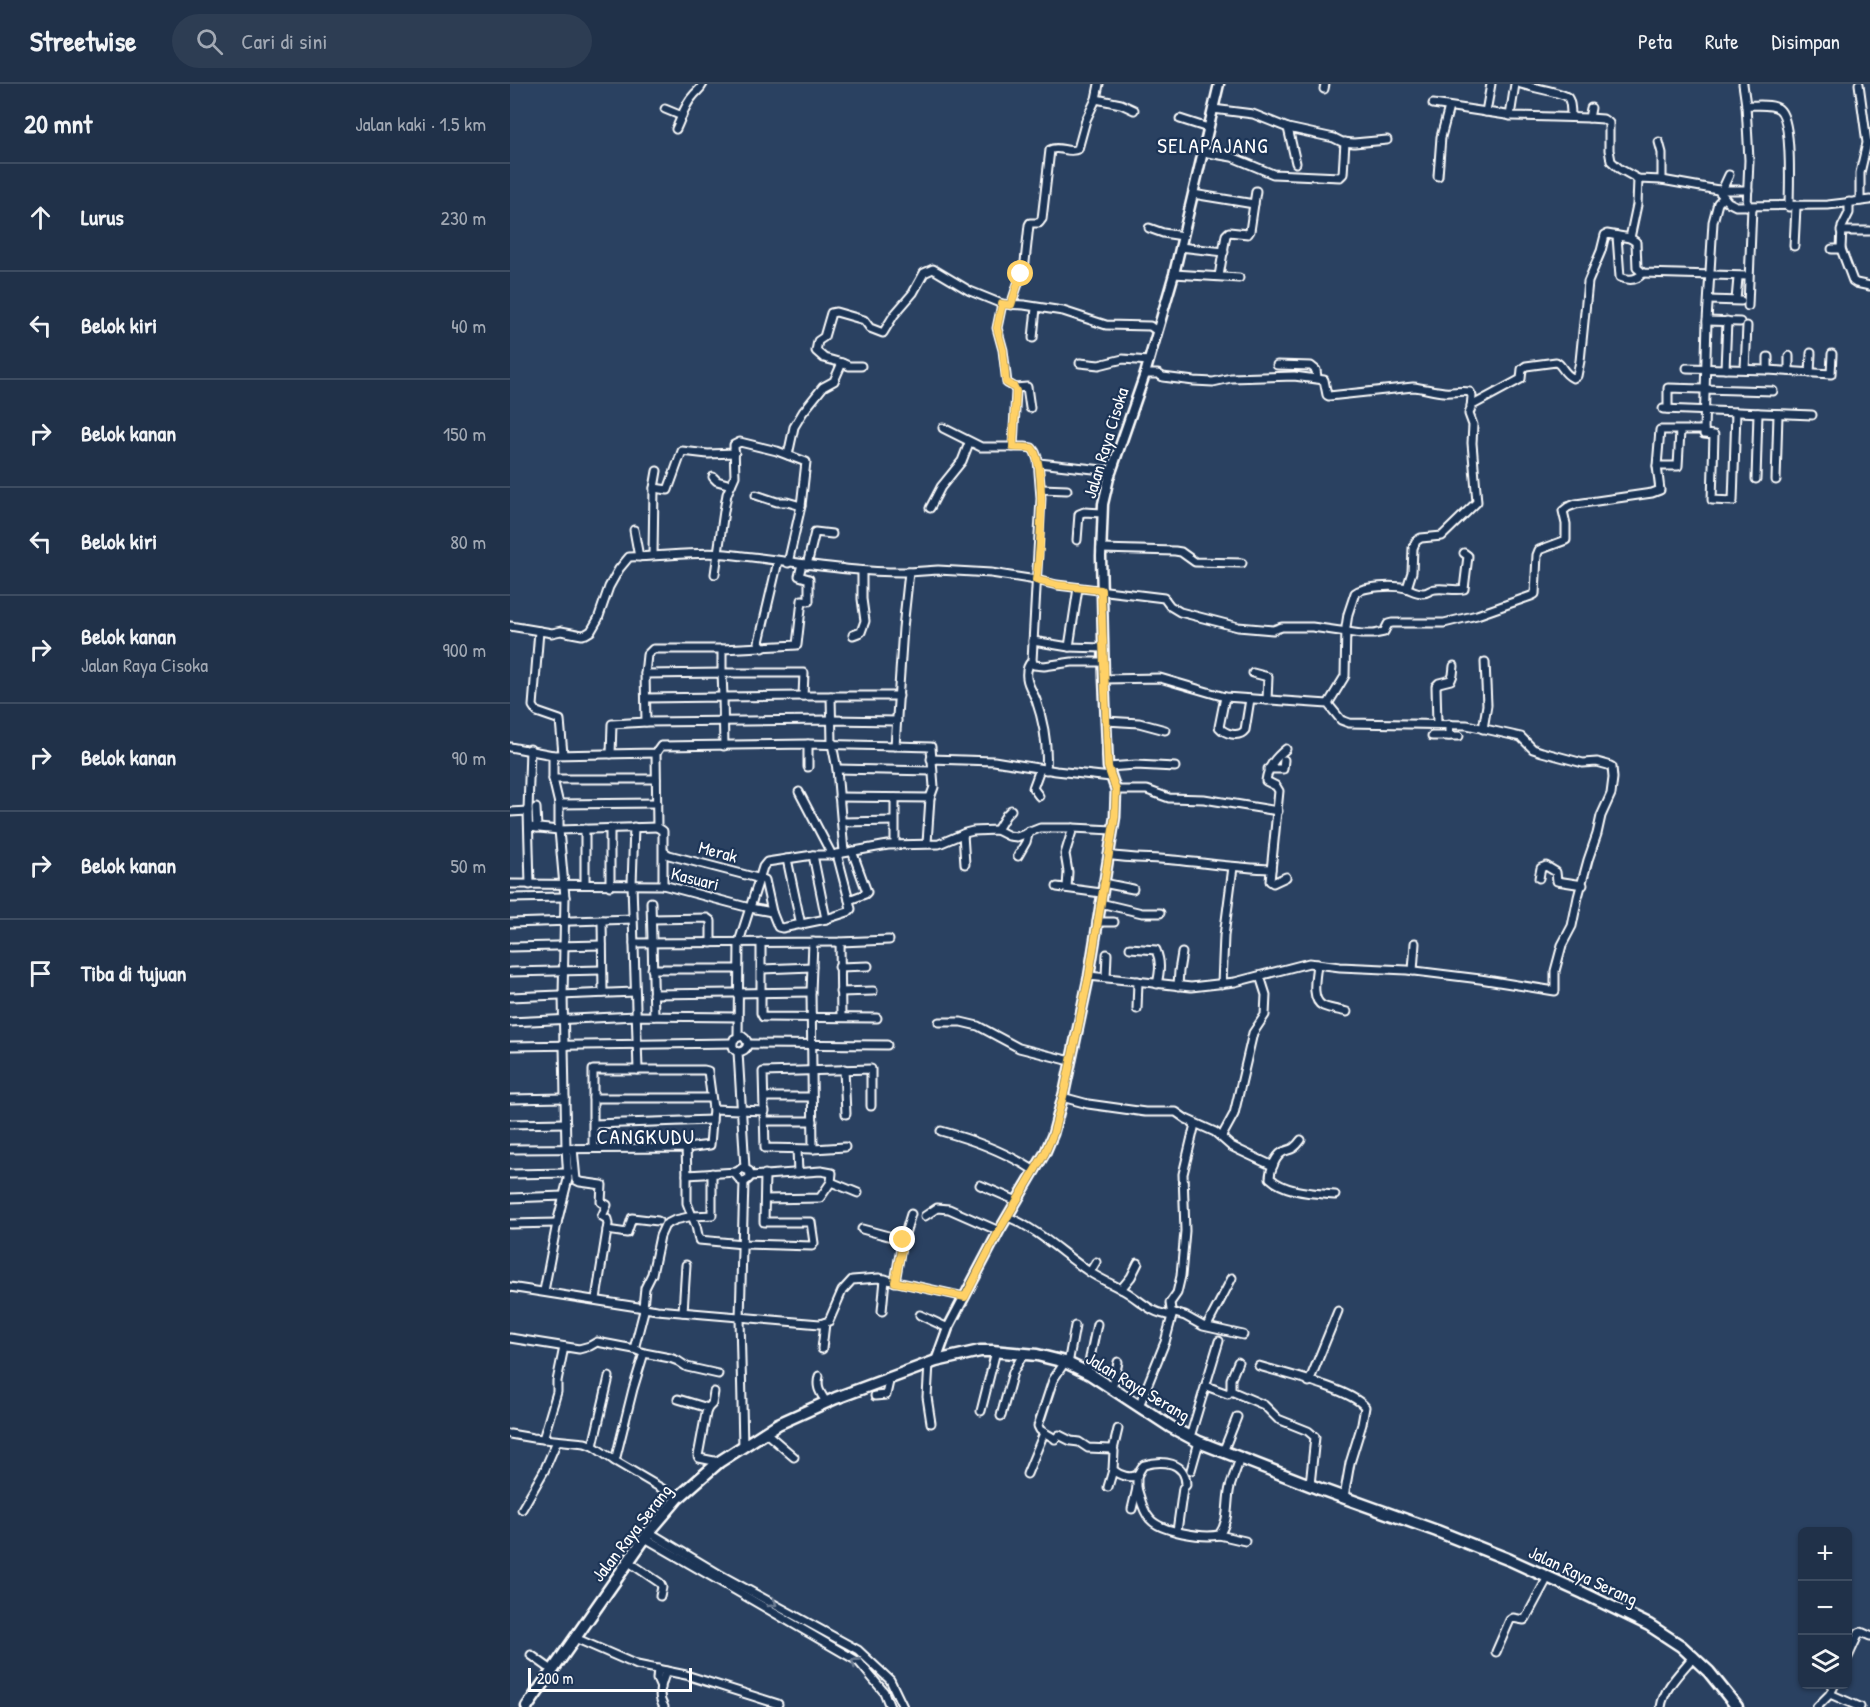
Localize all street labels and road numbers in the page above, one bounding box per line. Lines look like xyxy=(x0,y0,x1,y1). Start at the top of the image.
street label: Jalan Raya Cisoka xyxy=(1077,384,1134,501)
street label: Merak xyxy=(696,834,741,869)
street label: Kasuari xyxy=(669,861,722,897)
street label: Jalan Raya Serang xyxy=(1081,1346,1195,1428)
street label: Jalan Raya Serang xyxy=(586,1479,678,1587)
street label: Jalan Raya Serang xyxy=(1525,1539,1642,1612)

